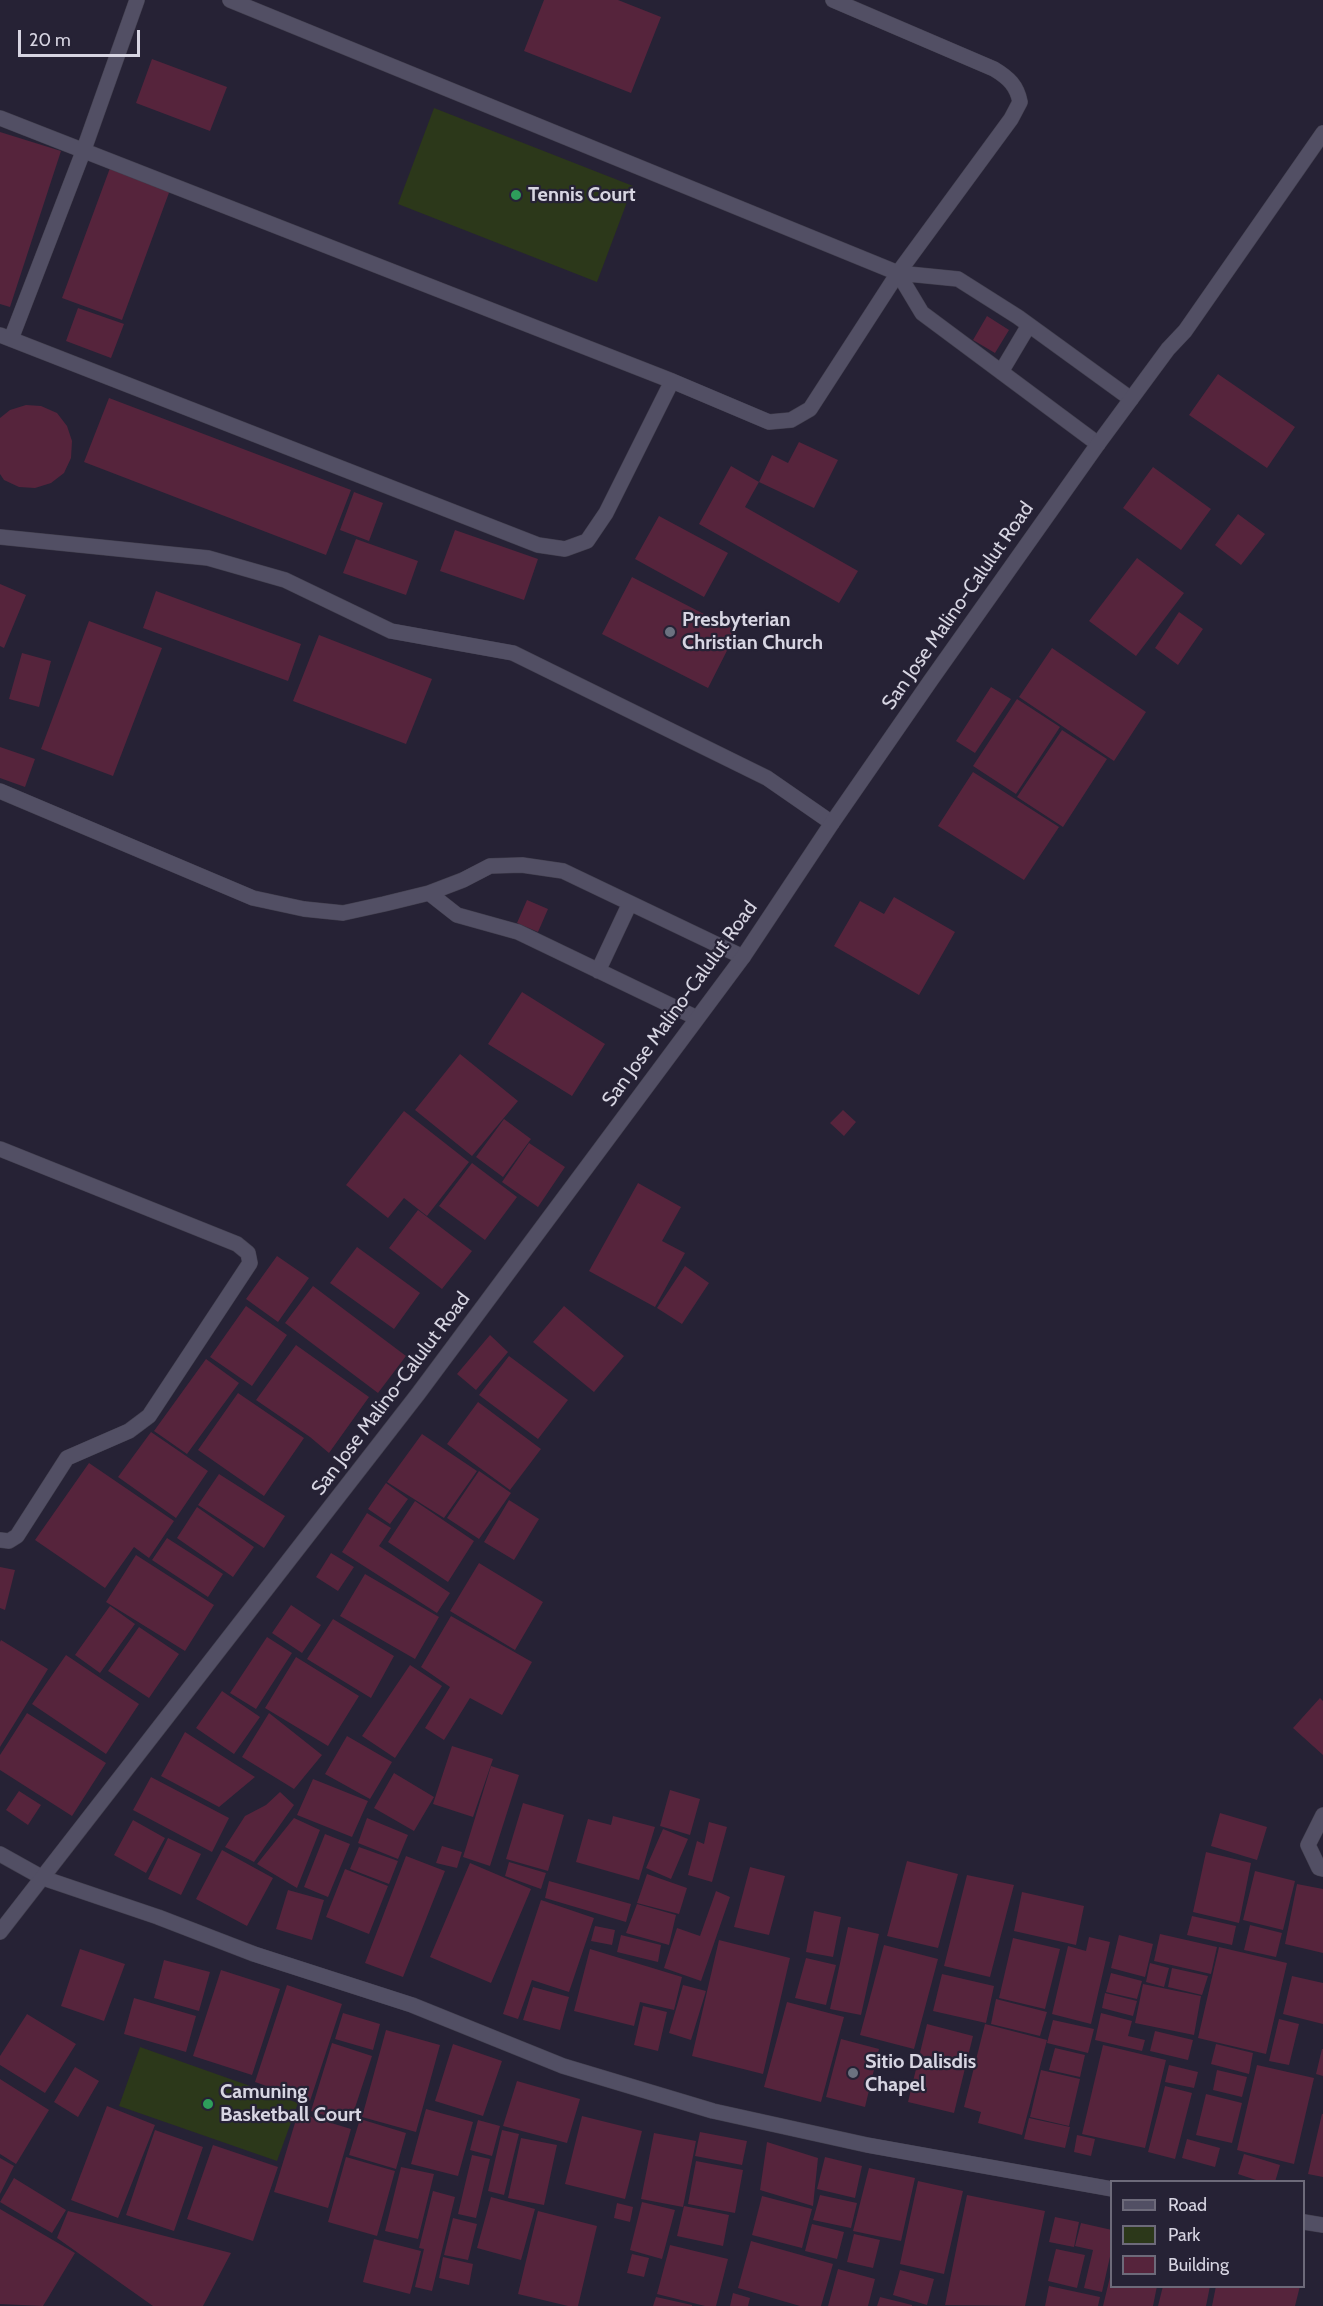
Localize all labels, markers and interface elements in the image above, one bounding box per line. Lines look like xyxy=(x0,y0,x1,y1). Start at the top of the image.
scale bar xyxy=(21,18,142,56)
text: 20 m xyxy=(29,29,71,51)
place label: Tennis Court xyxy=(528,183,636,207)
marker: Tennis Court xyxy=(509,188,523,202)
street label: San Jose Malino-Calulut Road xyxy=(877,498,1039,714)
place label: Presbyterian Christian Church xyxy=(682,608,823,655)
marker: Presbyterian Christian Church xyxy=(663,625,677,639)
street label: San Jose Malino-Calulut Road xyxy=(597,897,763,1111)
street label: San Jose Malino-Calulut Road xyxy=(307,1288,475,1500)
place label: Sitio Dalisdis Chapel xyxy=(865,2050,976,2097)
marker: Sitio Dalisdis Chapel xyxy=(846,2066,860,2080)
place label: Camuning Basketball Court xyxy=(220,2080,362,2127)
marker: Camuning Basketball Court xyxy=(201,2097,215,2111)
legend xyxy=(1110,2180,1305,2288)
text: Road xyxy=(1168,2194,1207,2216)
text: Park xyxy=(1168,2224,1200,2246)
text: Building xyxy=(1168,2254,1229,2276)

